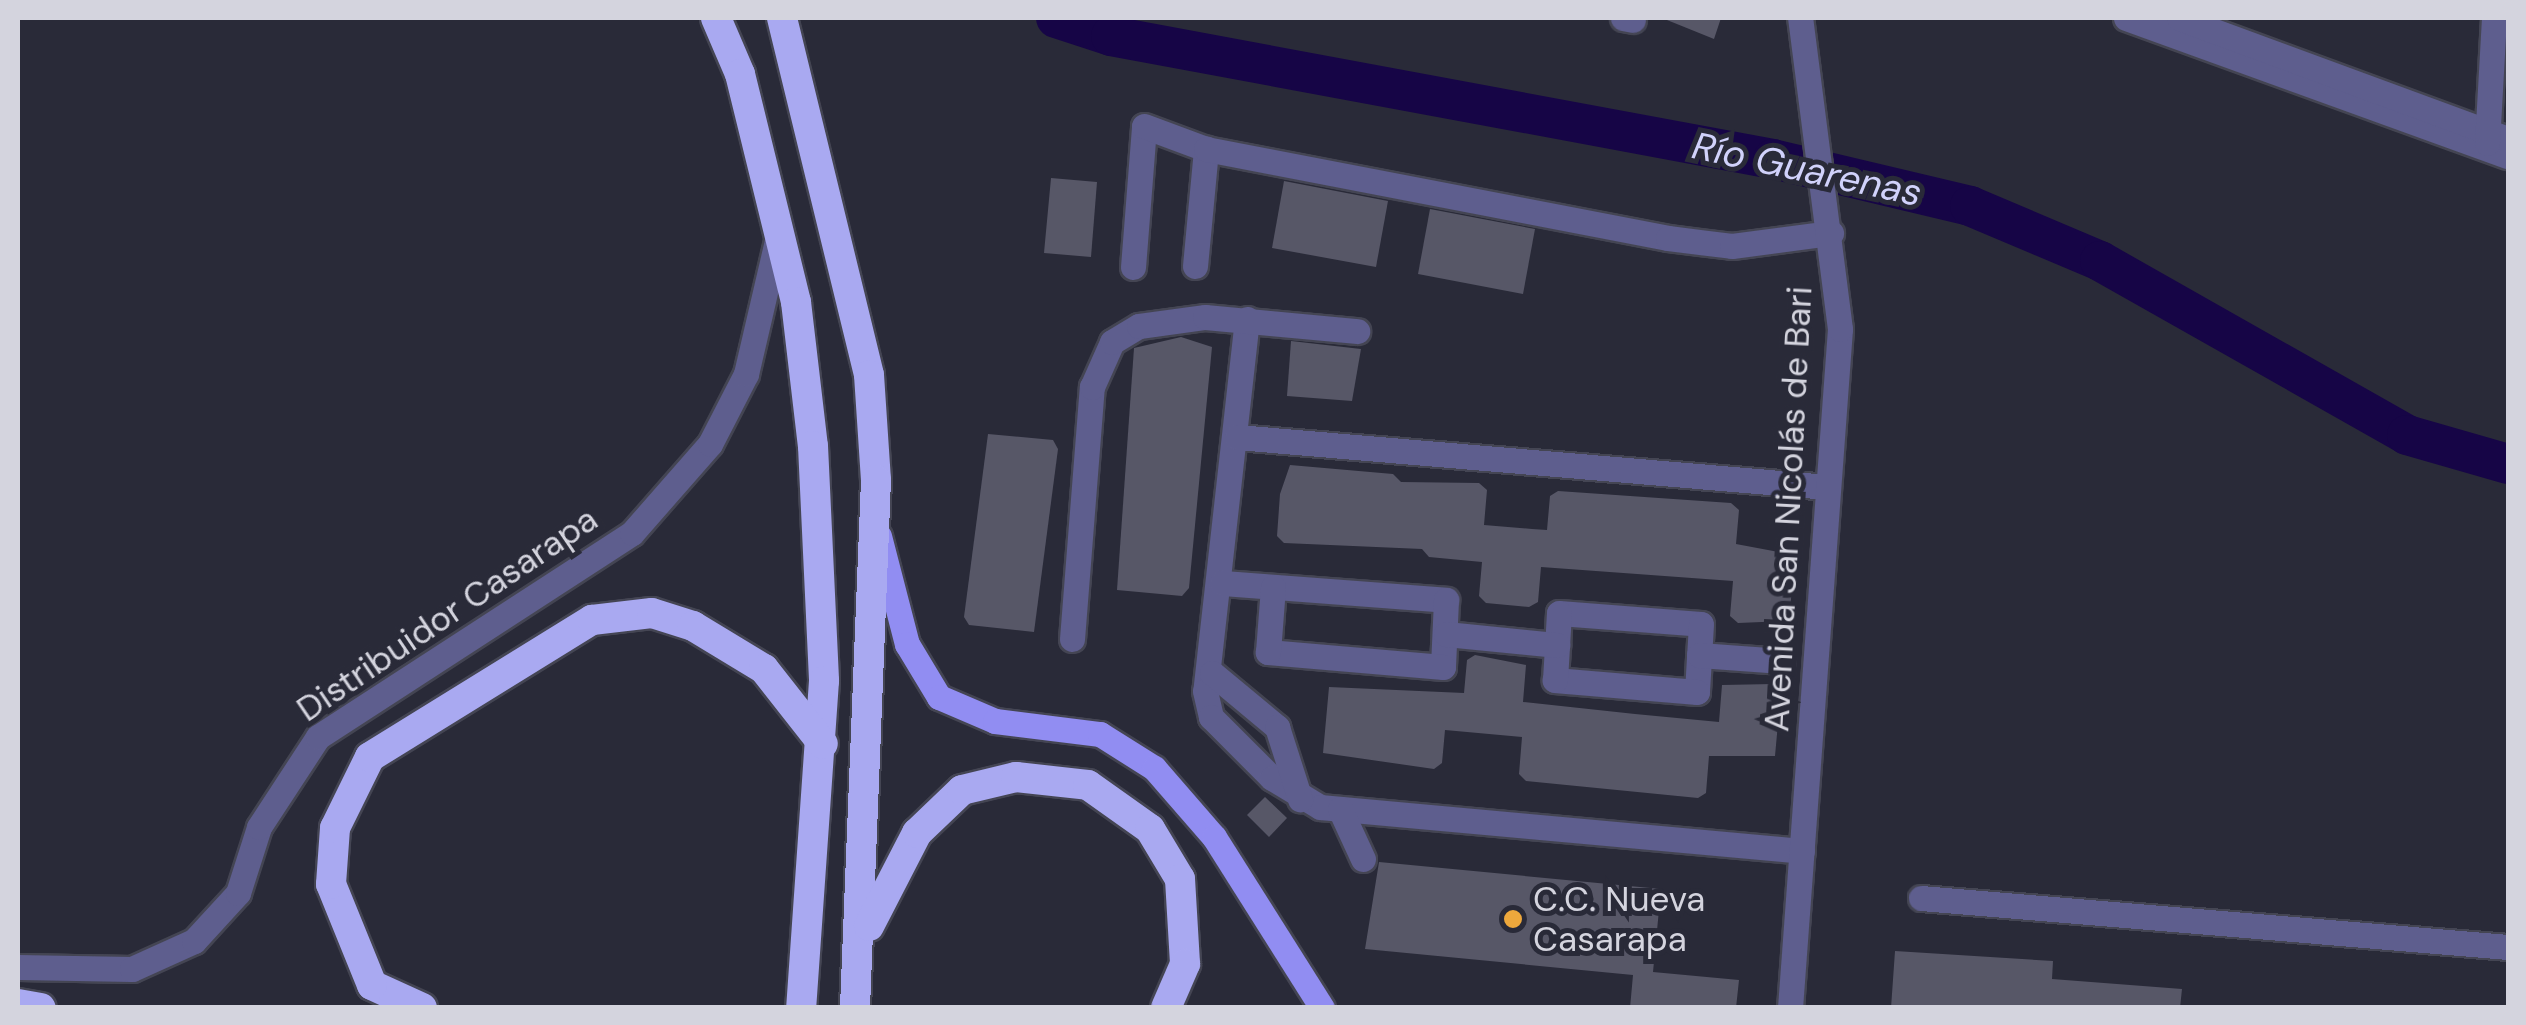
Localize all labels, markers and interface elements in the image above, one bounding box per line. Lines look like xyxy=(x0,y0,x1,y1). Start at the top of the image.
water label: Río Guarenas xyxy=(1688,123,1926,217)
street label: Avenida San Nicolás de Bari xyxy=(1755,285,1821,733)
street label: Distribuidor Casarapa xyxy=(289,498,605,730)
place label: C.C. Nueva Casarapa xyxy=(1533,878,1705,960)
marker: C.C. Nueva Casarapa xyxy=(1502,908,1524,930)

